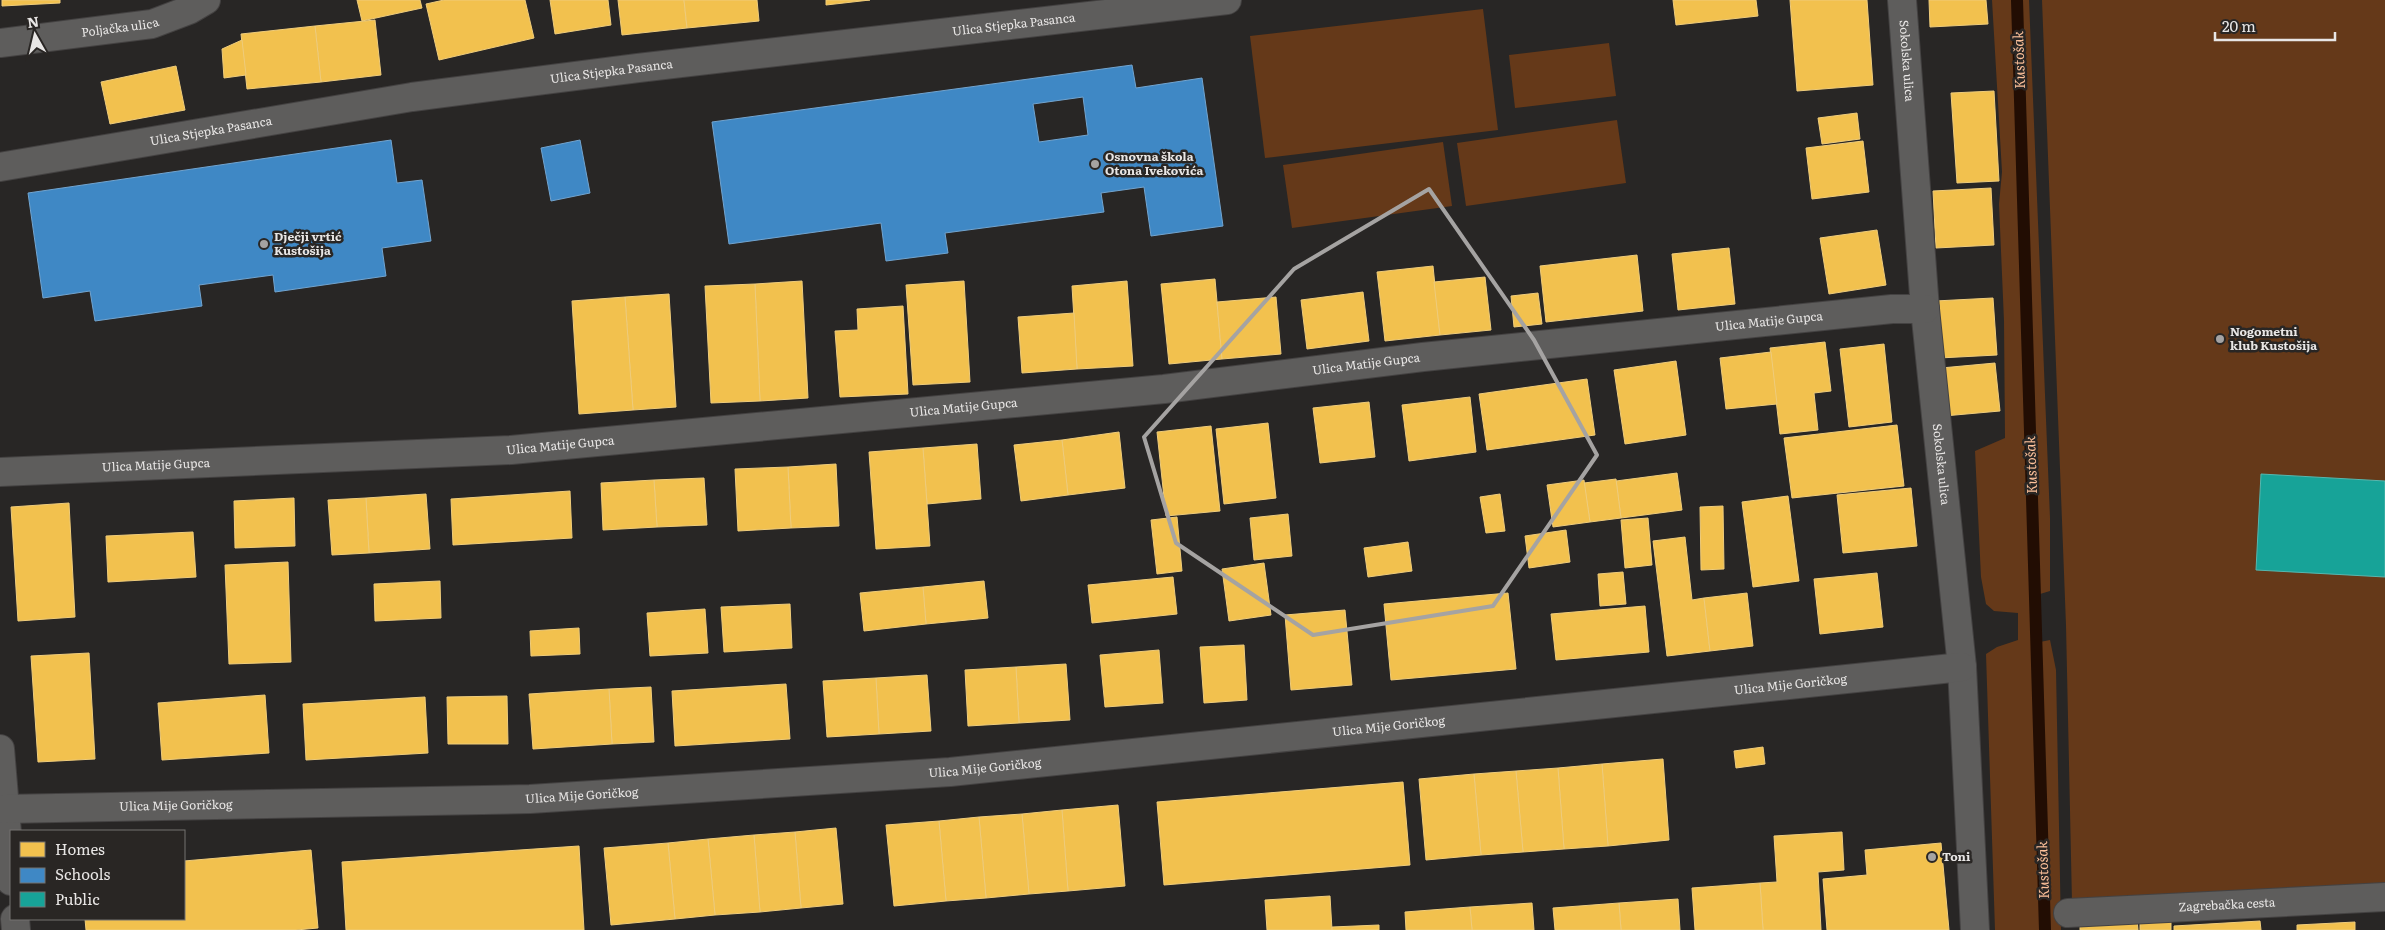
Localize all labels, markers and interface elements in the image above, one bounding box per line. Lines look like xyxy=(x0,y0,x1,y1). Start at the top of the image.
street label: Ulica Stjepka Pasanca xyxy=(951,8,1077,40)
north arrow xyxy=(10,10,60,60)
text: N xyxy=(26,10,41,32)
scale bar xyxy=(2215,10,2335,42)
street label: Poljačka ulica xyxy=(80,12,162,41)
text: 20 m xyxy=(2222,14,2256,37)
street label: Sokolska ulica xyxy=(1896,19,1920,103)
water label: Kustošak xyxy=(2007,30,2029,89)
street label: Ulica Stjepka Pasanca xyxy=(549,54,674,87)
street label: Ulica Stjepka Pasanca xyxy=(148,111,274,149)
place label: Osnovna škola Otona Ivekovića xyxy=(1105,147,1203,179)
marker: Osnovna škola Otona Ivekovića xyxy=(1089,158,1101,170)
place label: Dječji vrtić Kustošija xyxy=(274,227,342,259)
marker: Dječji vrtić Kustošija xyxy=(258,238,270,250)
street label: Ulica Matije Gupca xyxy=(1714,306,1824,335)
place label: Nogometni klub Kustošija xyxy=(2230,322,2317,354)
marker: Nogometni klub Kustošija xyxy=(2214,333,2226,345)
street label: Ulica Matije Gupca xyxy=(1311,347,1421,379)
street label: Ulica Matije Gupca xyxy=(909,393,1019,421)
street label: Sokolska ulica xyxy=(1929,423,1955,506)
street label: Ulica Matije Gupca xyxy=(505,430,615,458)
water label: Kustošak xyxy=(2019,435,2041,494)
street label: Ulica Matije Gupca xyxy=(101,453,211,476)
street label: Ulica Mije Goričkog xyxy=(1733,669,1848,699)
street label: Ulica Mije Goričkog xyxy=(1331,711,1446,740)
street label: Ulica Mije Goričkog xyxy=(928,753,1042,781)
street label: Ulica Mije Goričkog xyxy=(525,782,639,807)
street label: Ulica Mije Goričkog xyxy=(119,795,233,815)
legend xyxy=(10,830,185,920)
text: Homes xyxy=(55,837,105,860)
water label: Kustošak xyxy=(2031,840,2053,899)
place label: Toni xyxy=(1942,847,1971,865)
marker: Toni xyxy=(1926,851,1938,863)
text: Schools xyxy=(55,862,111,885)
text: Public xyxy=(55,887,100,910)
street label: Zagrebačka cesta xyxy=(2178,893,2276,915)

